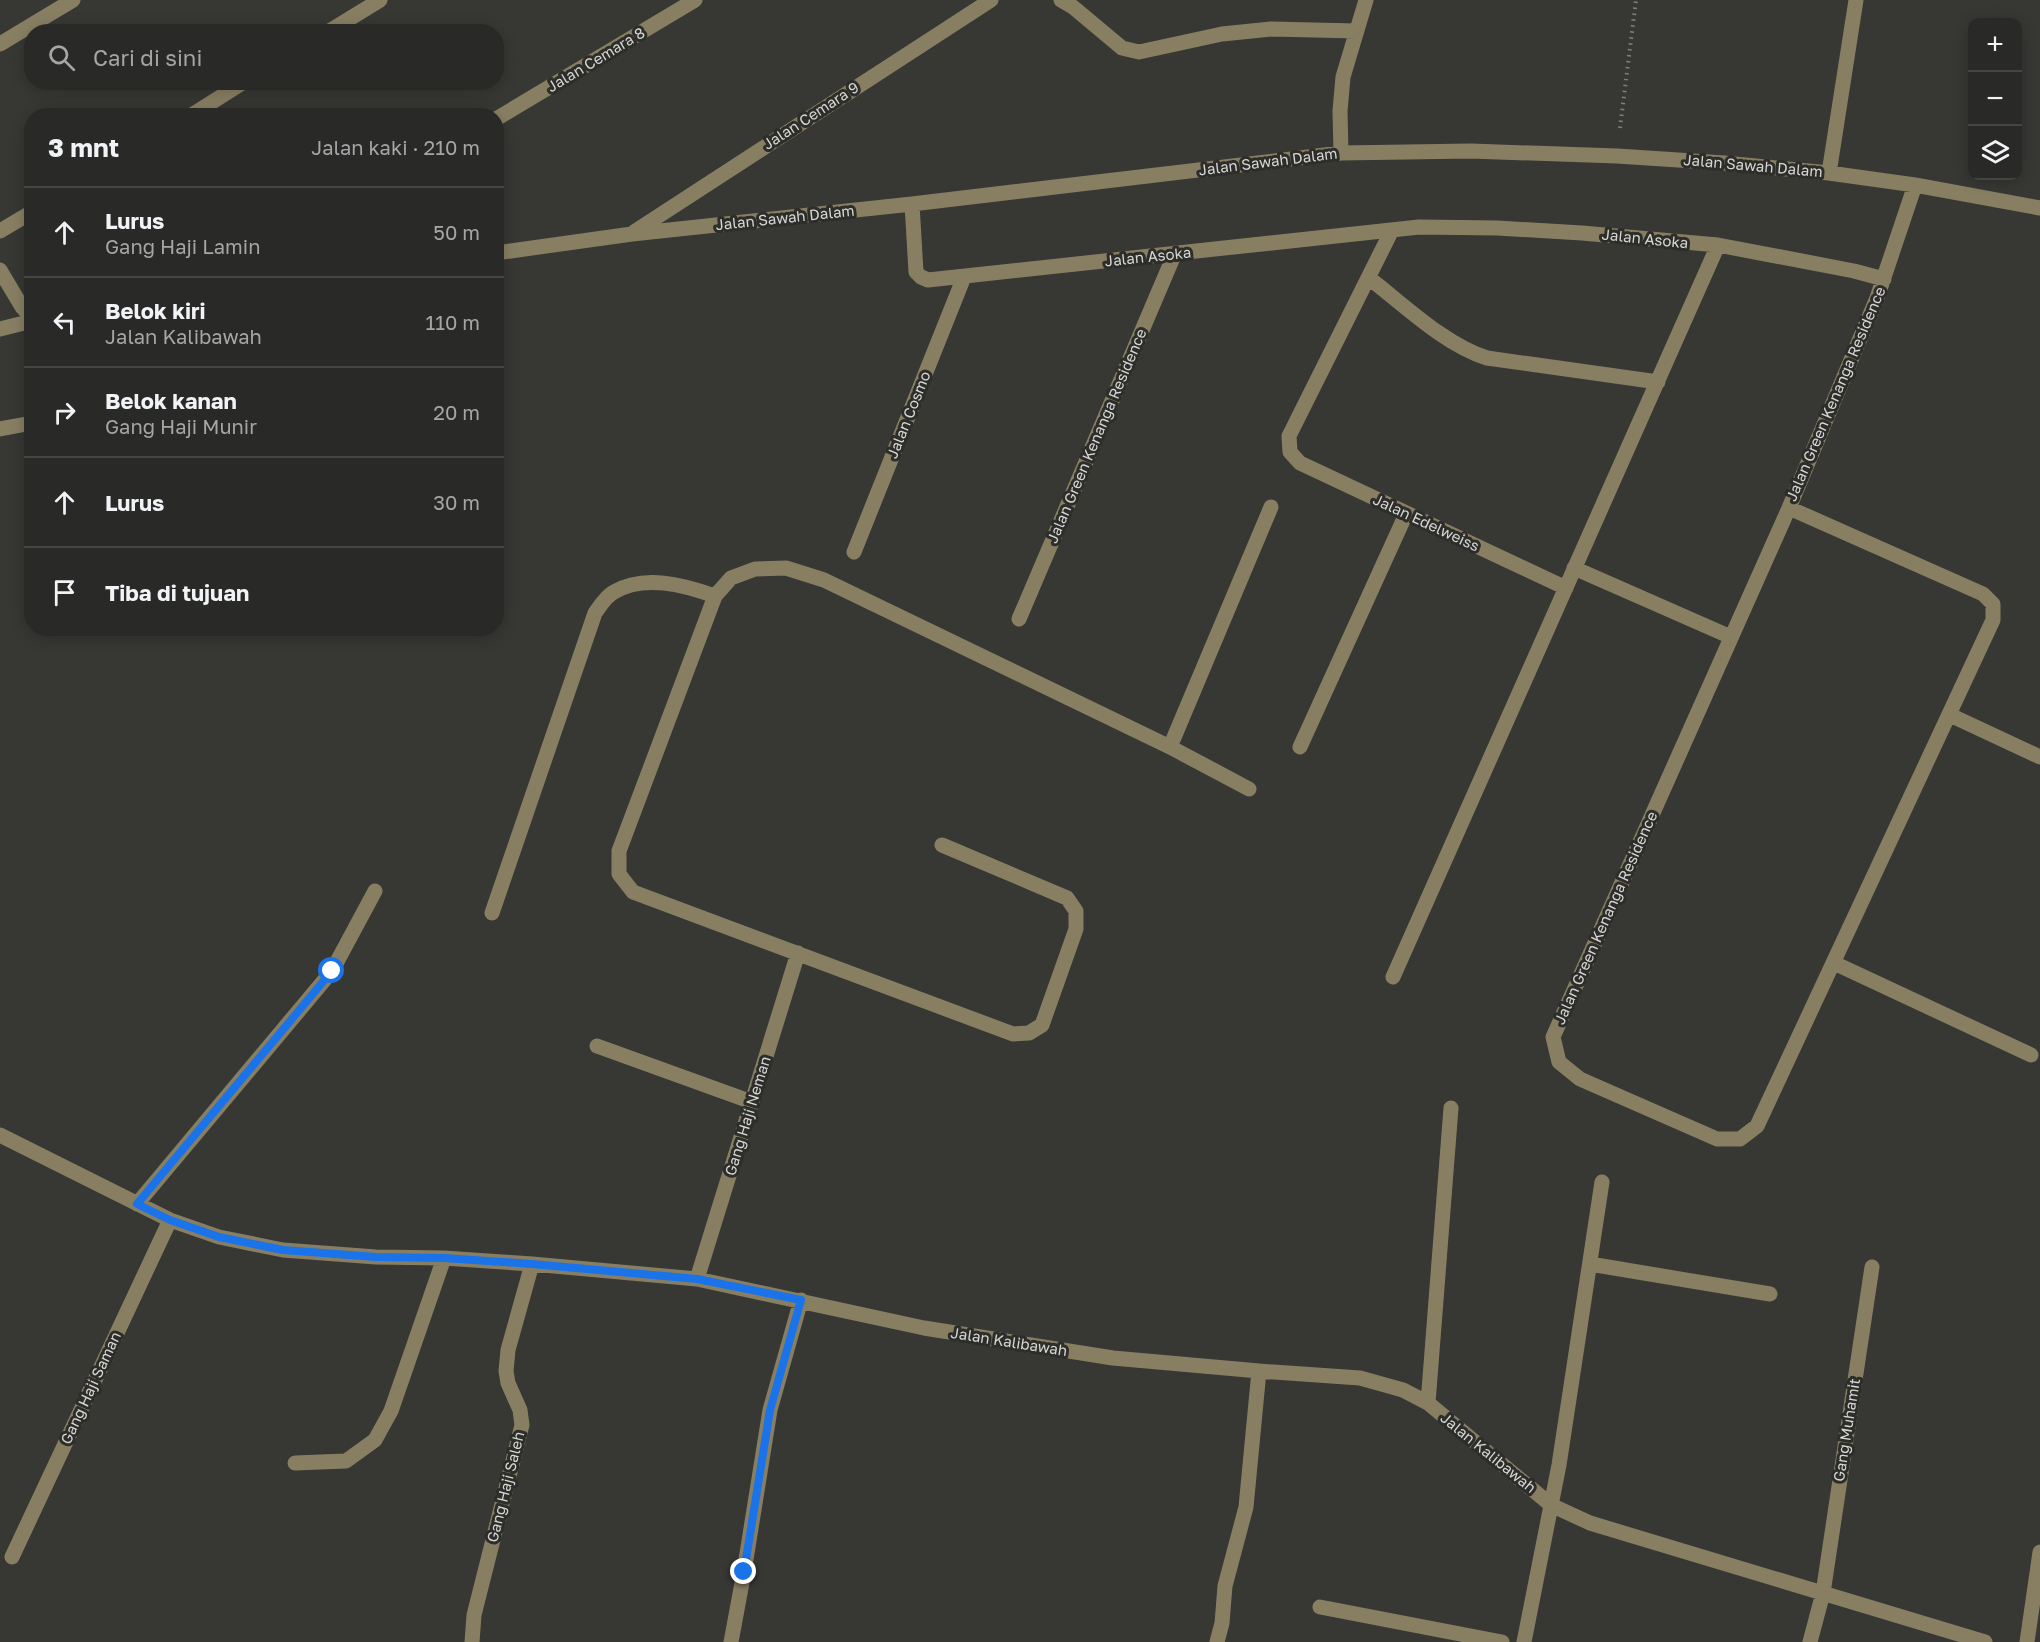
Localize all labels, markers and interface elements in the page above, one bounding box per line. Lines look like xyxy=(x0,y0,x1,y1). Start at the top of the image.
map controls xyxy=(1968,18,2022,180)
button: + xyxy=(1968,18,2022,72)
street label: Jalan Cemara 8 xyxy=(543,23,648,95)
search box xyxy=(24,24,504,90)
icon: search xyxy=(45,41,78,74)
text: Cari di sini xyxy=(93,44,202,71)
button: − xyxy=(1968,72,2022,126)
street label: Jalan Cemara 9 xyxy=(759,77,862,153)
button: layers xyxy=(1968,126,2022,180)
text: 3 mnt xyxy=(48,132,119,163)
text: Jalan kaki · 210 m xyxy=(311,135,480,159)
street label: Jalan Sawah Dalam xyxy=(1197,144,1338,178)
street label: Jalan Sawah Dalam xyxy=(1683,150,1824,180)
street label: Jalan Sawah Dalam xyxy=(714,201,855,233)
text: Lurus xyxy=(105,207,164,234)
icon: ahead xyxy=(48,216,81,249)
text: 50 m xyxy=(433,220,480,244)
street label: Jalan Asoka xyxy=(1601,225,1689,251)
text: Gang Haji Lamin xyxy=(105,234,260,258)
street label: Jalan Asoka xyxy=(1104,243,1192,269)
street label: Jalan Green Kenanga Residence xyxy=(1782,283,1889,504)
text: Belok kiri xyxy=(105,297,206,324)
icon: left xyxy=(48,306,81,339)
text: 110 m xyxy=(426,310,480,334)
text: Jalan Kalibawah xyxy=(105,324,262,348)
street label: Jalan Green Kenanga Residence xyxy=(1043,325,1150,546)
street label: Jalan Cosmo xyxy=(882,368,934,461)
text: Belok kanan xyxy=(105,387,237,414)
icon: right xyxy=(48,396,81,429)
text: 20 m xyxy=(433,400,480,424)
text: Gang Haji Munir xyxy=(105,414,257,438)
icon: ahead xyxy=(48,486,81,519)
text: Lurus xyxy=(105,489,164,516)
text: 30 m xyxy=(433,490,480,514)
street label: Jalan Edelweiss xyxy=(1370,490,1482,555)
icon: arrive xyxy=(48,576,81,609)
text: Tiba di tujuan xyxy=(105,579,249,606)
street label: Jalan Green Kenanga Residence xyxy=(1550,808,1661,1027)
route start xyxy=(318,957,344,983)
street label: Gang Haji Neman xyxy=(720,1054,774,1178)
street label: Jalan Kalibawah xyxy=(950,1323,1069,1359)
street label: Gang Haji Saman xyxy=(56,1329,124,1447)
street label: Gang Muhamit xyxy=(1829,1377,1863,1483)
street label: Jalan Kalibawah xyxy=(1437,1408,1540,1496)
street label: Gang Haji Saleh xyxy=(483,1429,528,1544)
route end xyxy=(730,1558,756,1584)

